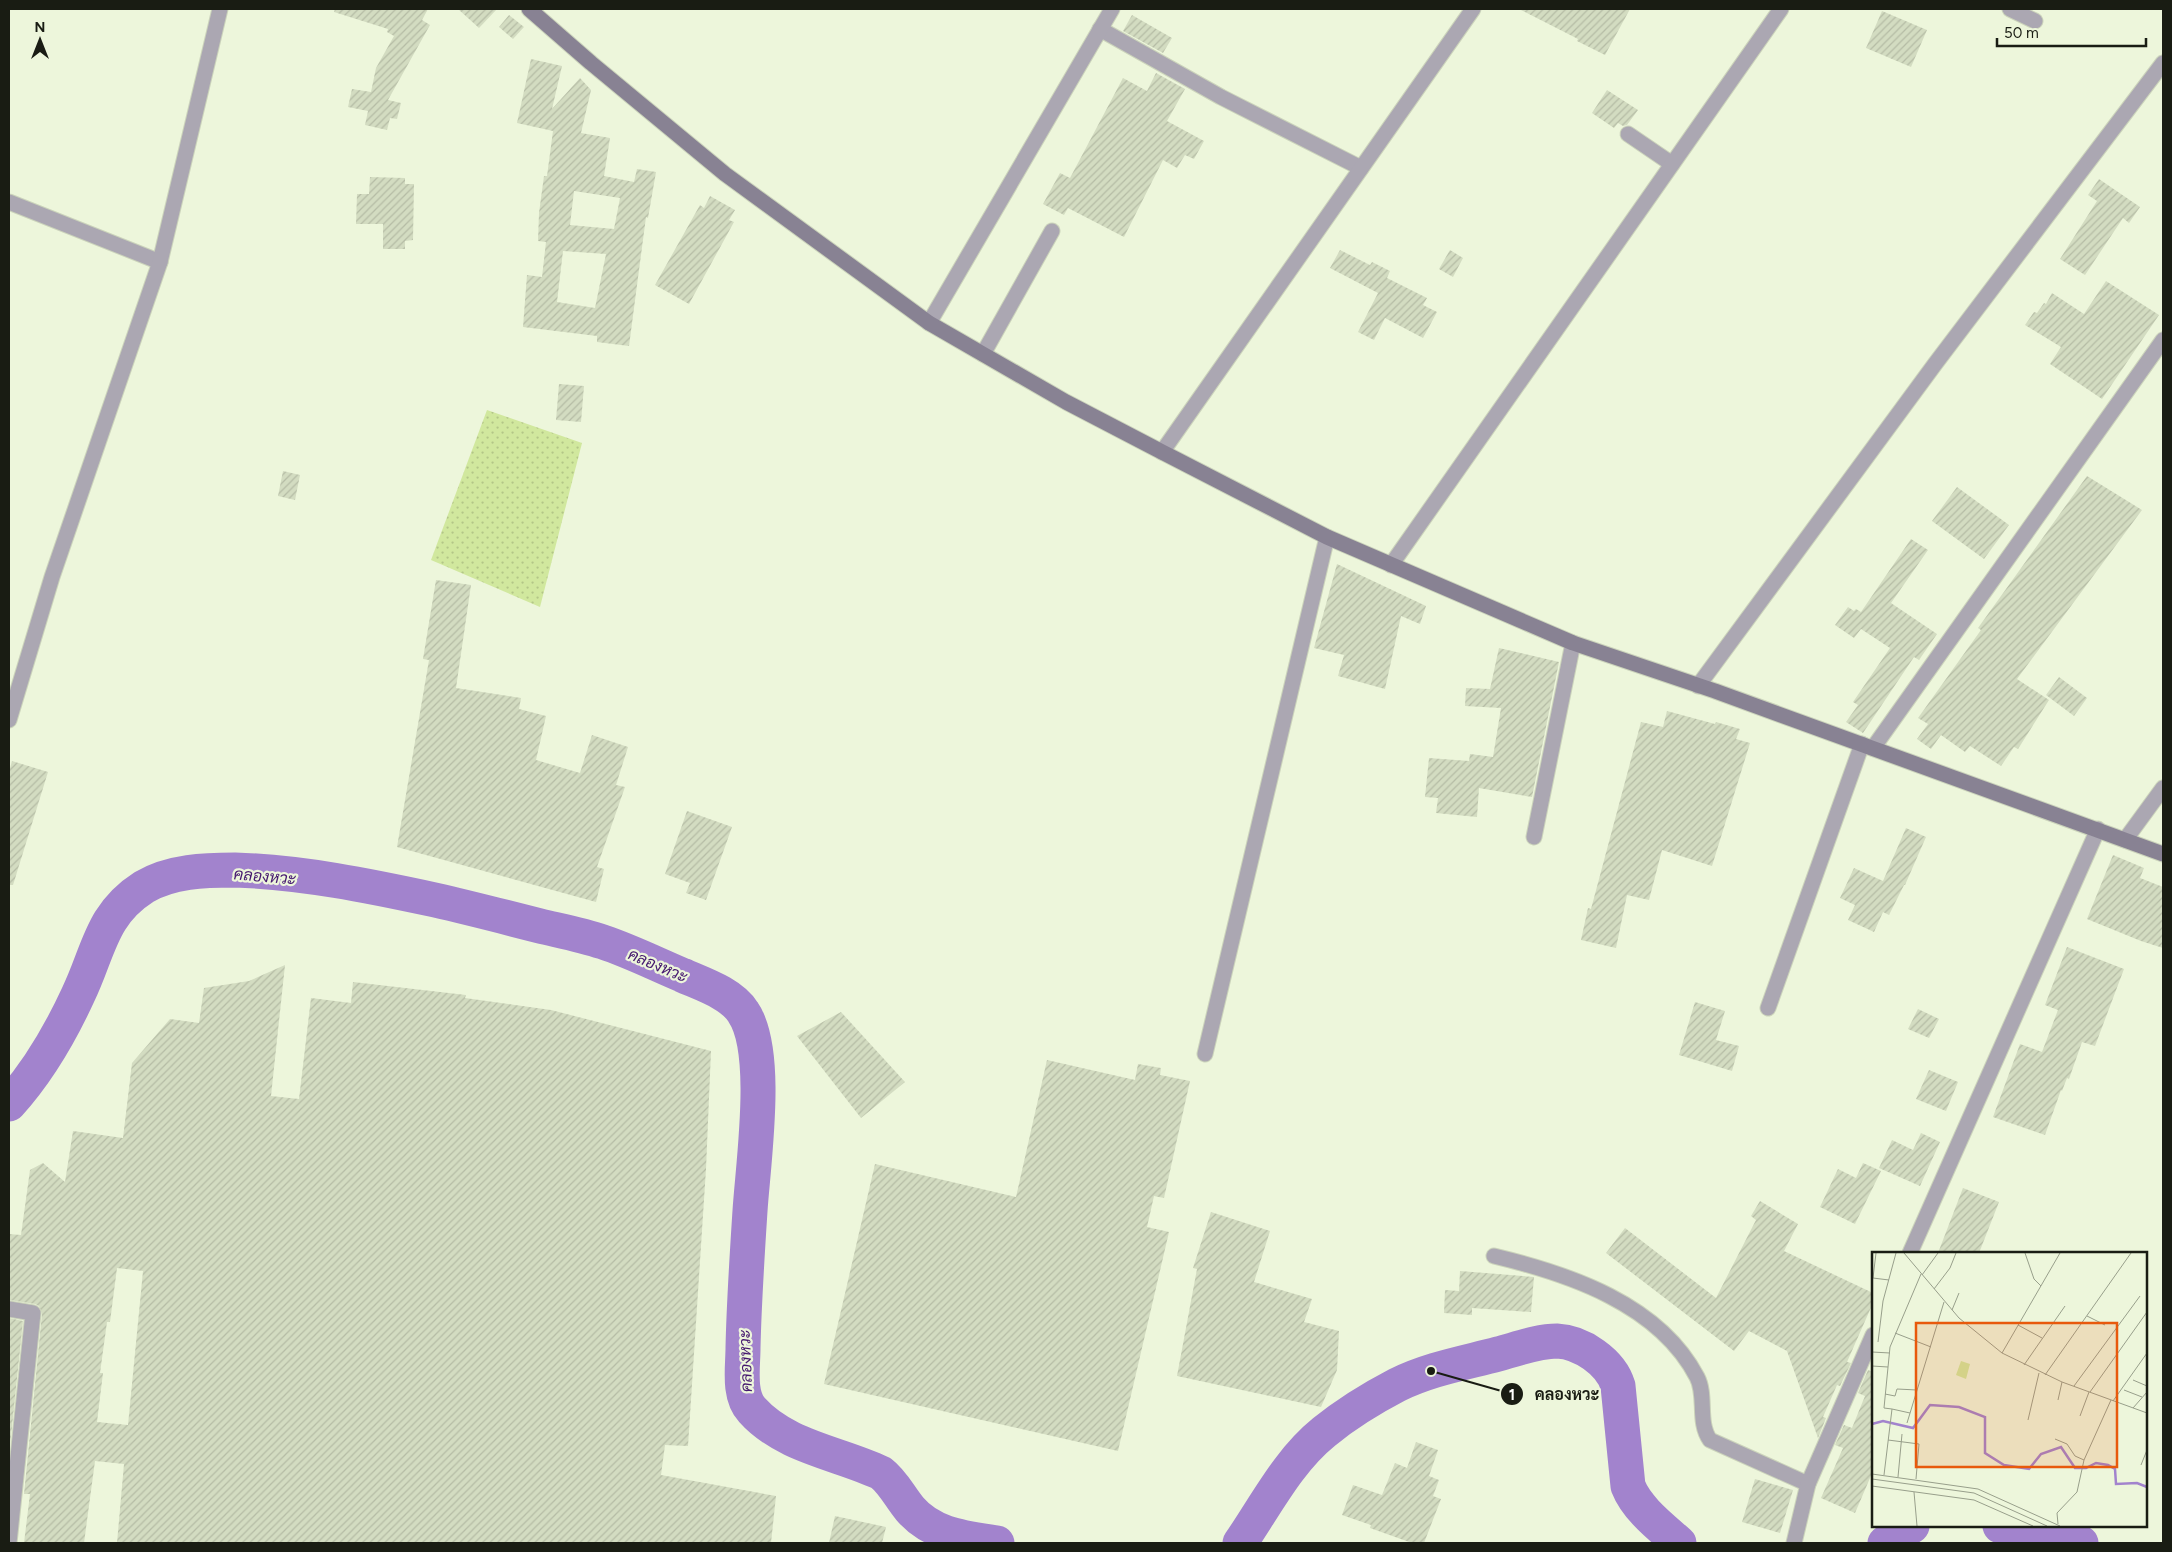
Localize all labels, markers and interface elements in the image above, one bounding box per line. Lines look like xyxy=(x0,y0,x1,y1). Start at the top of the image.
north arrow xyxy=(15,15,65,65)
scale bar xyxy=(1997,15,2146,47)
text: N xyxy=(35,19,45,36)
text: 50 m xyxy=(2004,24,2039,42)
water label: คลองหวะ xyxy=(233,864,297,889)
water label: คลองหวะ xyxy=(625,945,691,987)
inset map xyxy=(1872,1252,2147,1527)
water label: คลองหวะ xyxy=(735,1329,756,1393)
callout: คลองหวะ xyxy=(1500,1379,1609,1410)
text: คลองหวะ xyxy=(1535,1385,1600,1404)
text: 1 xyxy=(1509,1386,1515,1404)

